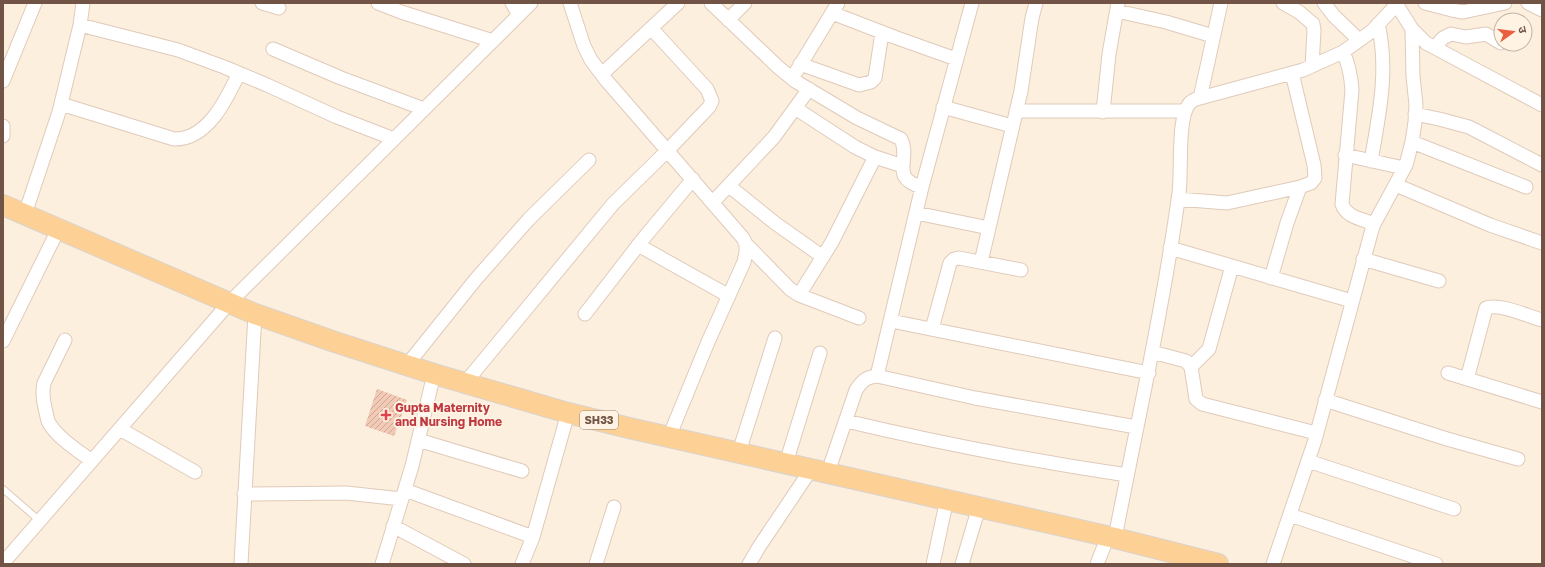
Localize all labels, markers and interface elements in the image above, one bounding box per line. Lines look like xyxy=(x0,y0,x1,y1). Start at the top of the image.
north arrow xyxy=(1493,12,1533,52)
text: उ xyxy=(1516,25,1530,35)
place label: Gupta Maternity and Nursing Home xyxy=(395,400,502,429)
marker: Gupta Maternity and Nursing Home xyxy=(380,409,392,421)
road number: SH33 xyxy=(580,411,618,429)

